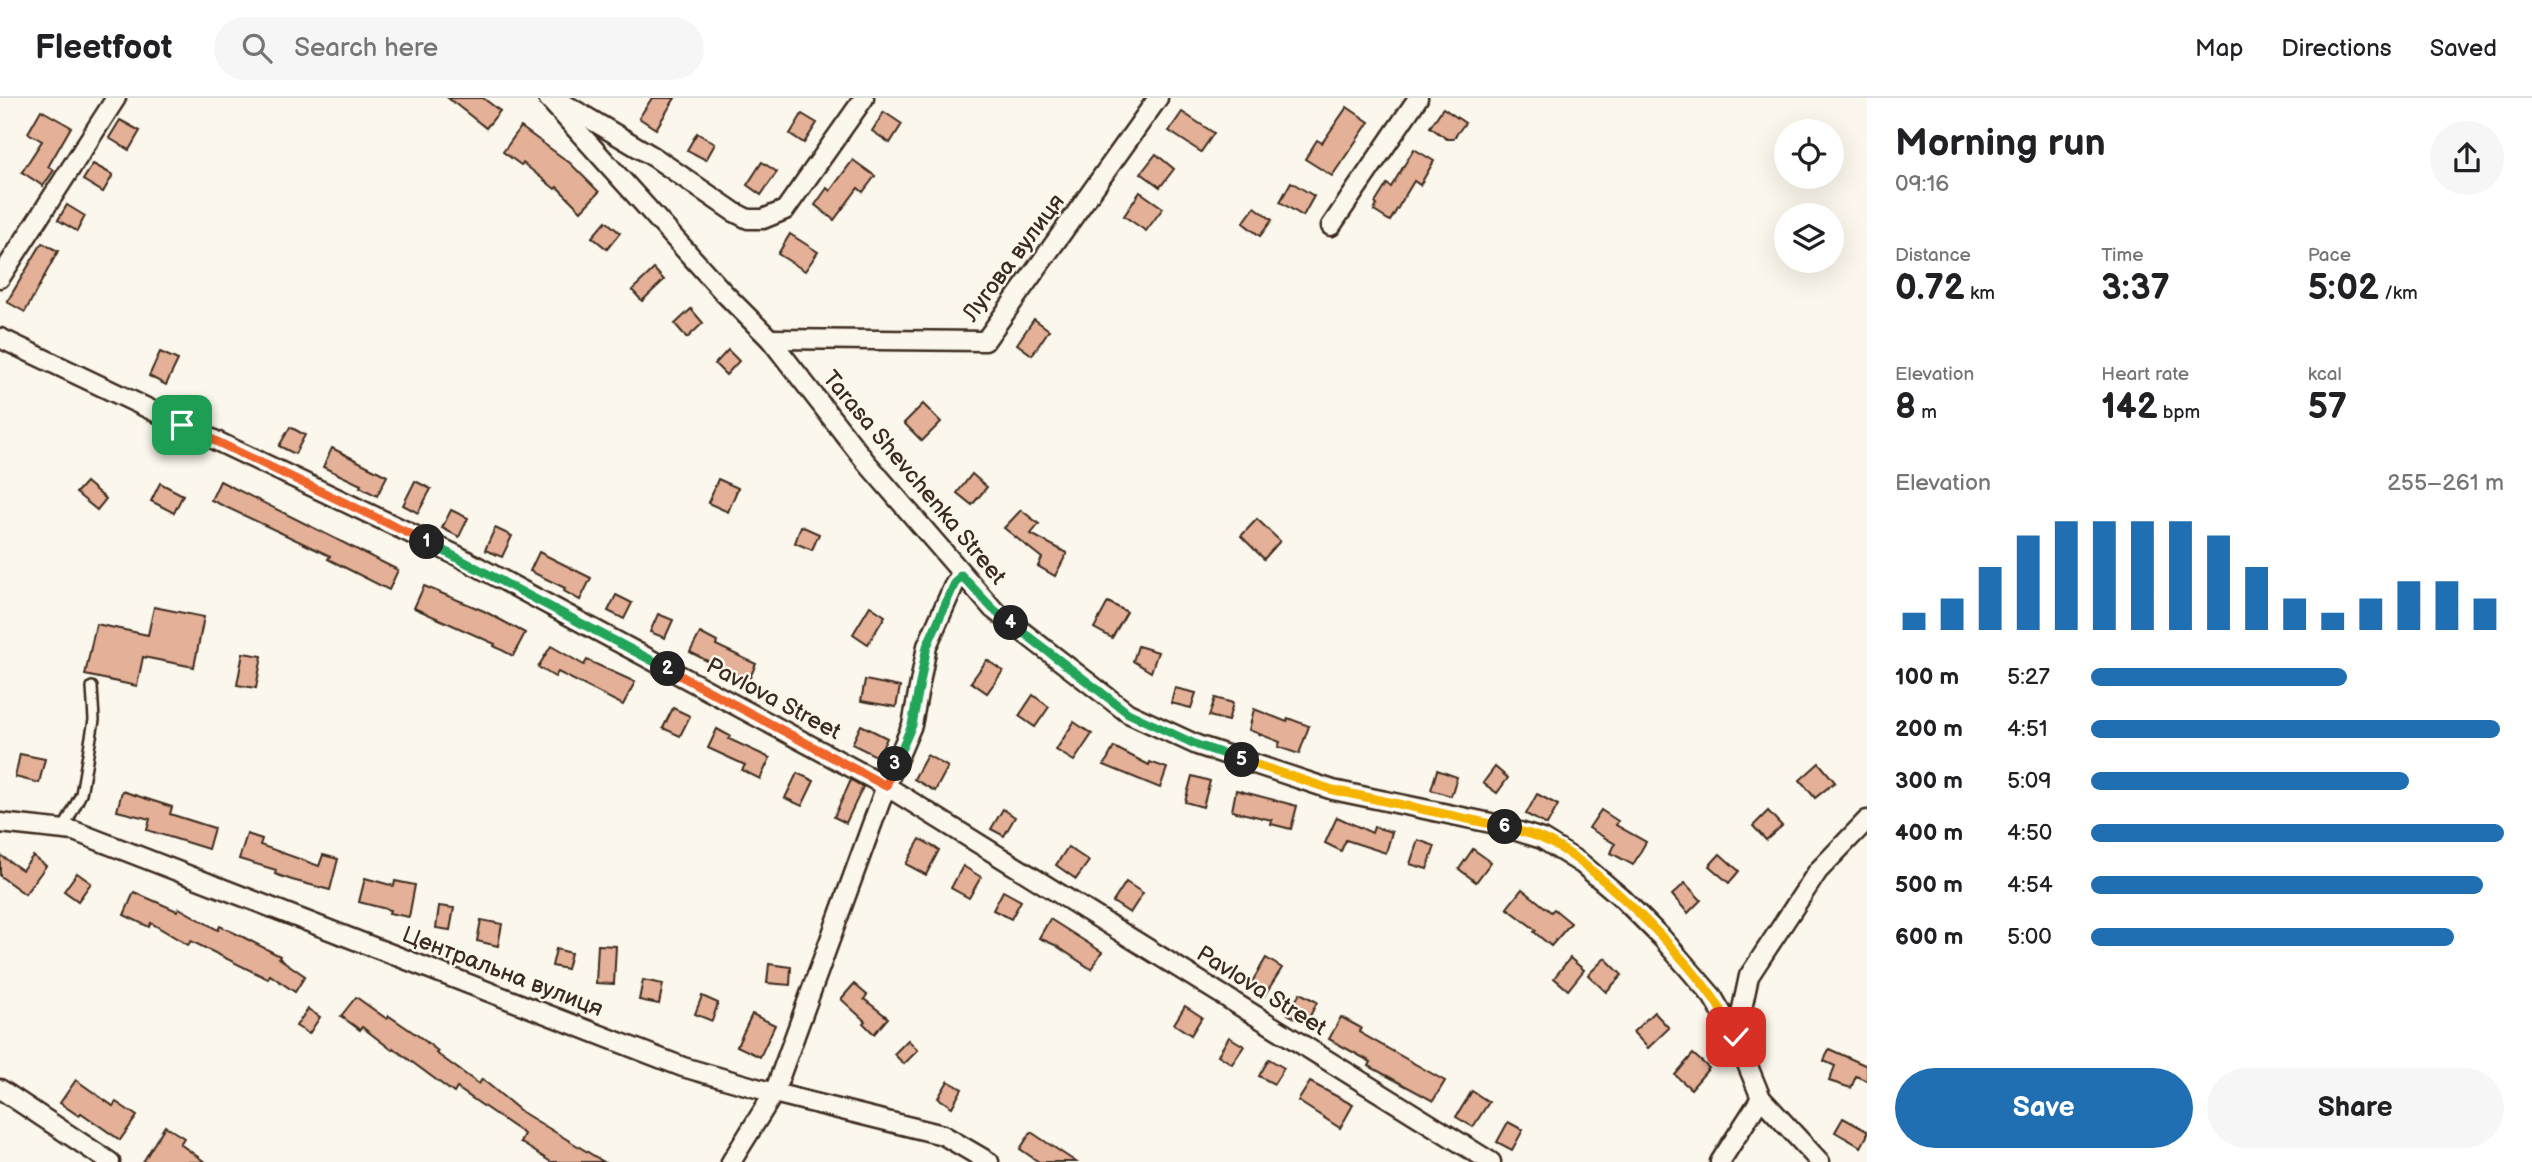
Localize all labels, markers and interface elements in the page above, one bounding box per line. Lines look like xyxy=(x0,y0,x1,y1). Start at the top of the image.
search box xyxy=(214,17,704,80)
text: Fleetfoot xyxy=(35,28,172,68)
icon: search xyxy=(238,29,276,67)
text: Search here xyxy=(294,33,438,64)
text: Map xyxy=(2195,34,2243,63)
text: Directions xyxy=(2281,34,2392,63)
text: Saved xyxy=(2430,34,2497,63)
map controls xyxy=(1774,119,1844,273)
button: locate xyxy=(1774,119,1844,189)
text: Morning run xyxy=(1895,121,2106,166)
button: share xyxy=(2430,121,2504,195)
text: 09:16 xyxy=(1895,170,1949,198)
street label: Лугова вулиця xyxy=(956,188,1071,328)
button: layers xyxy=(1774,203,1844,273)
text: Distance xyxy=(1895,244,1971,267)
text: Time xyxy=(2101,244,2143,267)
text: Pace xyxy=(2308,244,2351,267)
text: 0.72 xyxy=(1895,267,1965,310)
text: 3:37 xyxy=(2101,267,2170,310)
text: 5:02 xyxy=(2308,267,2379,310)
text: km xyxy=(1965,282,1995,305)
text: /km xyxy=(2379,282,2418,305)
text: Elevation xyxy=(1895,363,1974,386)
text: Heart rate xyxy=(2101,363,2189,386)
text: kcal xyxy=(2308,363,2342,386)
street label: Tarasa Shevchenka Street xyxy=(816,365,1012,590)
text: 8 xyxy=(1895,386,1916,429)
text: 142 xyxy=(2101,386,2158,429)
text: 57 xyxy=(2308,386,2347,429)
pin xyxy=(152,395,212,455)
text: m xyxy=(1916,401,1937,424)
text: bpm xyxy=(2158,401,2200,424)
icon: arrive xyxy=(163,406,201,444)
text: Elevation xyxy=(1895,469,1991,497)
text: 255–261 m xyxy=(2387,469,2504,497)
pin: 1 xyxy=(410,524,444,560)
text: 1 xyxy=(423,530,431,553)
pin: 4 xyxy=(993,606,1028,640)
text: 4 xyxy=(1005,611,1016,634)
pin: 2 xyxy=(650,652,686,686)
street label: Pavlova Street xyxy=(702,652,846,746)
text: 2 xyxy=(662,657,673,680)
text: 100 m xyxy=(1895,663,1959,691)
text: 5:27 xyxy=(2007,663,2050,691)
text: 200 m xyxy=(1895,715,1963,743)
text: 4:51 xyxy=(2007,715,2048,743)
pin: 5 xyxy=(1224,742,1260,778)
pin: 3 xyxy=(878,746,912,782)
text: 5 xyxy=(1236,748,1247,771)
text: 3 xyxy=(889,752,900,775)
text: 300 m xyxy=(1895,767,1963,795)
text: 5:09 xyxy=(2007,767,2052,795)
pin: 6 xyxy=(1488,810,1522,844)
text: 6 xyxy=(1499,815,1510,838)
text: 400 m xyxy=(1895,819,1963,847)
text: 4:50 xyxy=(2007,819,2052,847)
text: 500 m xyxy=(1895,871,1963,899)
text: 4:54 xyxy=(2007,871,2053,899)
street label: Центральна вулиця xyxy=(398,921,607,1023)
text: 600 m xyxy=(1895,923,1963,951)
text: 5:00 xyxy=(2007,923,2052,951)
street label: Pavlova Street xyxy=(1191,940,1332,1042)
pin xyxy=(1706,1007,1766,1067)
icon: check xyxy=(1717,1018,1755,1056)
button: Save xyxy=(1895,1068,2193,1148)
button: Share xyxy=(2207,1068,2504,1148)

